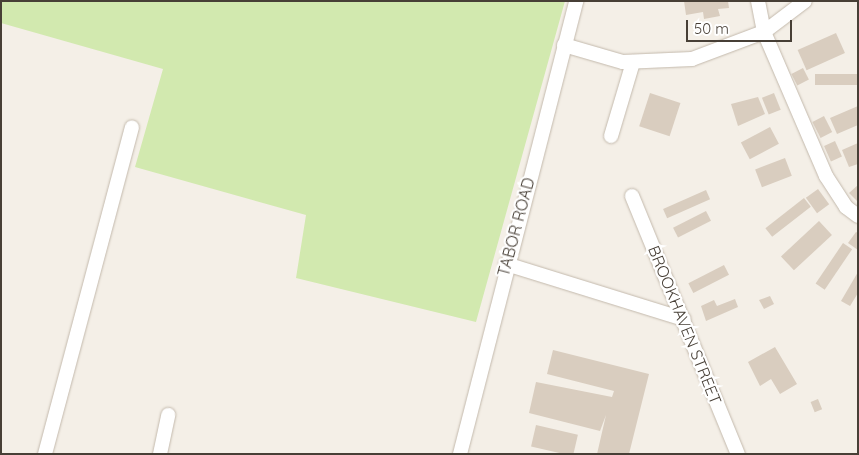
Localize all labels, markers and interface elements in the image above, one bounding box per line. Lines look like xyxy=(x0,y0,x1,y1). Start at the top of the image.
scale bar xyxy=(689,10,795,42)
text: 50 m xyxy=(694,19,729,38)
street label: TABOR ROAD xyxy=(494,175,538,279)
street label: BROOKHAVEN STREET xyxy=(644,243,726,407)

